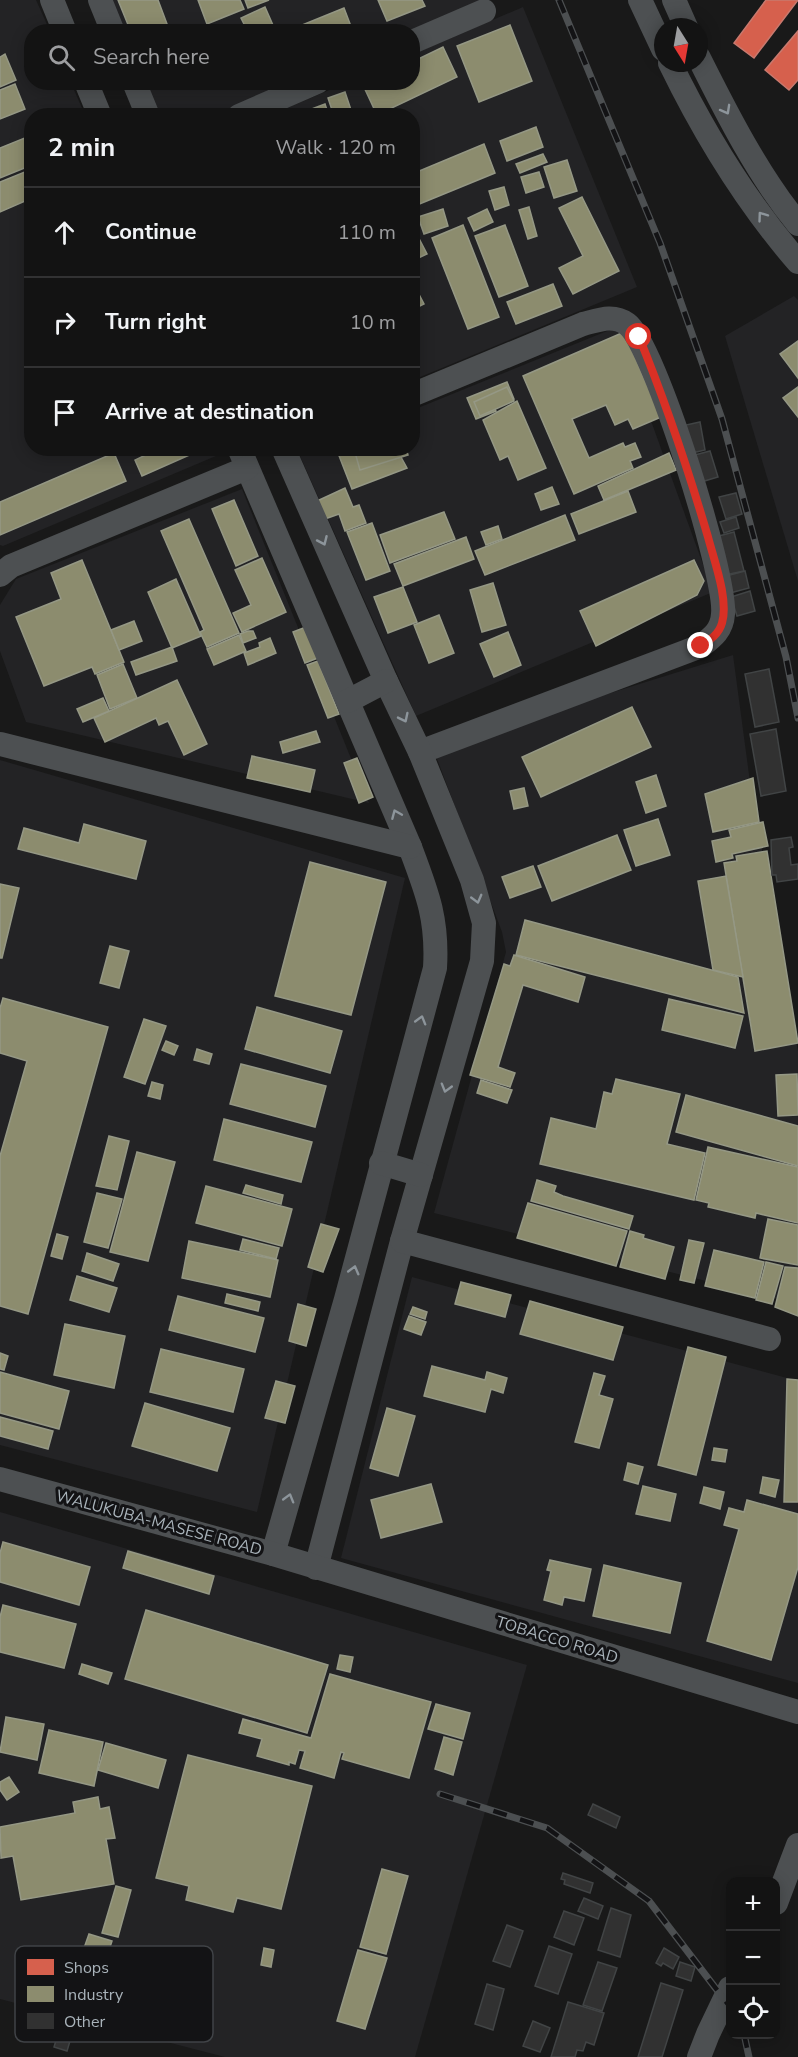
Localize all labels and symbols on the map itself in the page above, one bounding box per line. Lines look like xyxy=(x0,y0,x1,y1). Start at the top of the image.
north arrow xyxy=(654,18,708,72)
one-way arrow xyxy=(719,104,730,114)
one-way arrow xyxy=(759,211,770,222)
route start xyxy=(625,323,651,349)
one-way arrow xyxy=(316,534,328,545)
route end xyxy=(687,632,713,658)
one-way arrow xyxy=(396,712,408,723)
one-way arrow xyxy=(391,809,403,820)
one-way arrow xyxy=(470,893,482,904)
one-way arrow xyxy=(414,1016,426,1026)
one-way arrow xyxy=(441,1082,453,1093)
one-way arrow xyxy=(346,1265,359,1275)
street label: WALUKUBA-MASESE ROAD xyxy=(54,1485,264,1561)
one-way arrow xyxy=(282,1493,294,1503)
street label: TOBACCO ROAD xyxy=(493,1611,621,1669)
legend xyxy=(15,1946,213,2042)
text: Shops xyxy=(64,1957,109,1979)
text: Industry xyxy=(64,1984,124,2006)
text: Other xyxy=(64,2011,105,2033)

